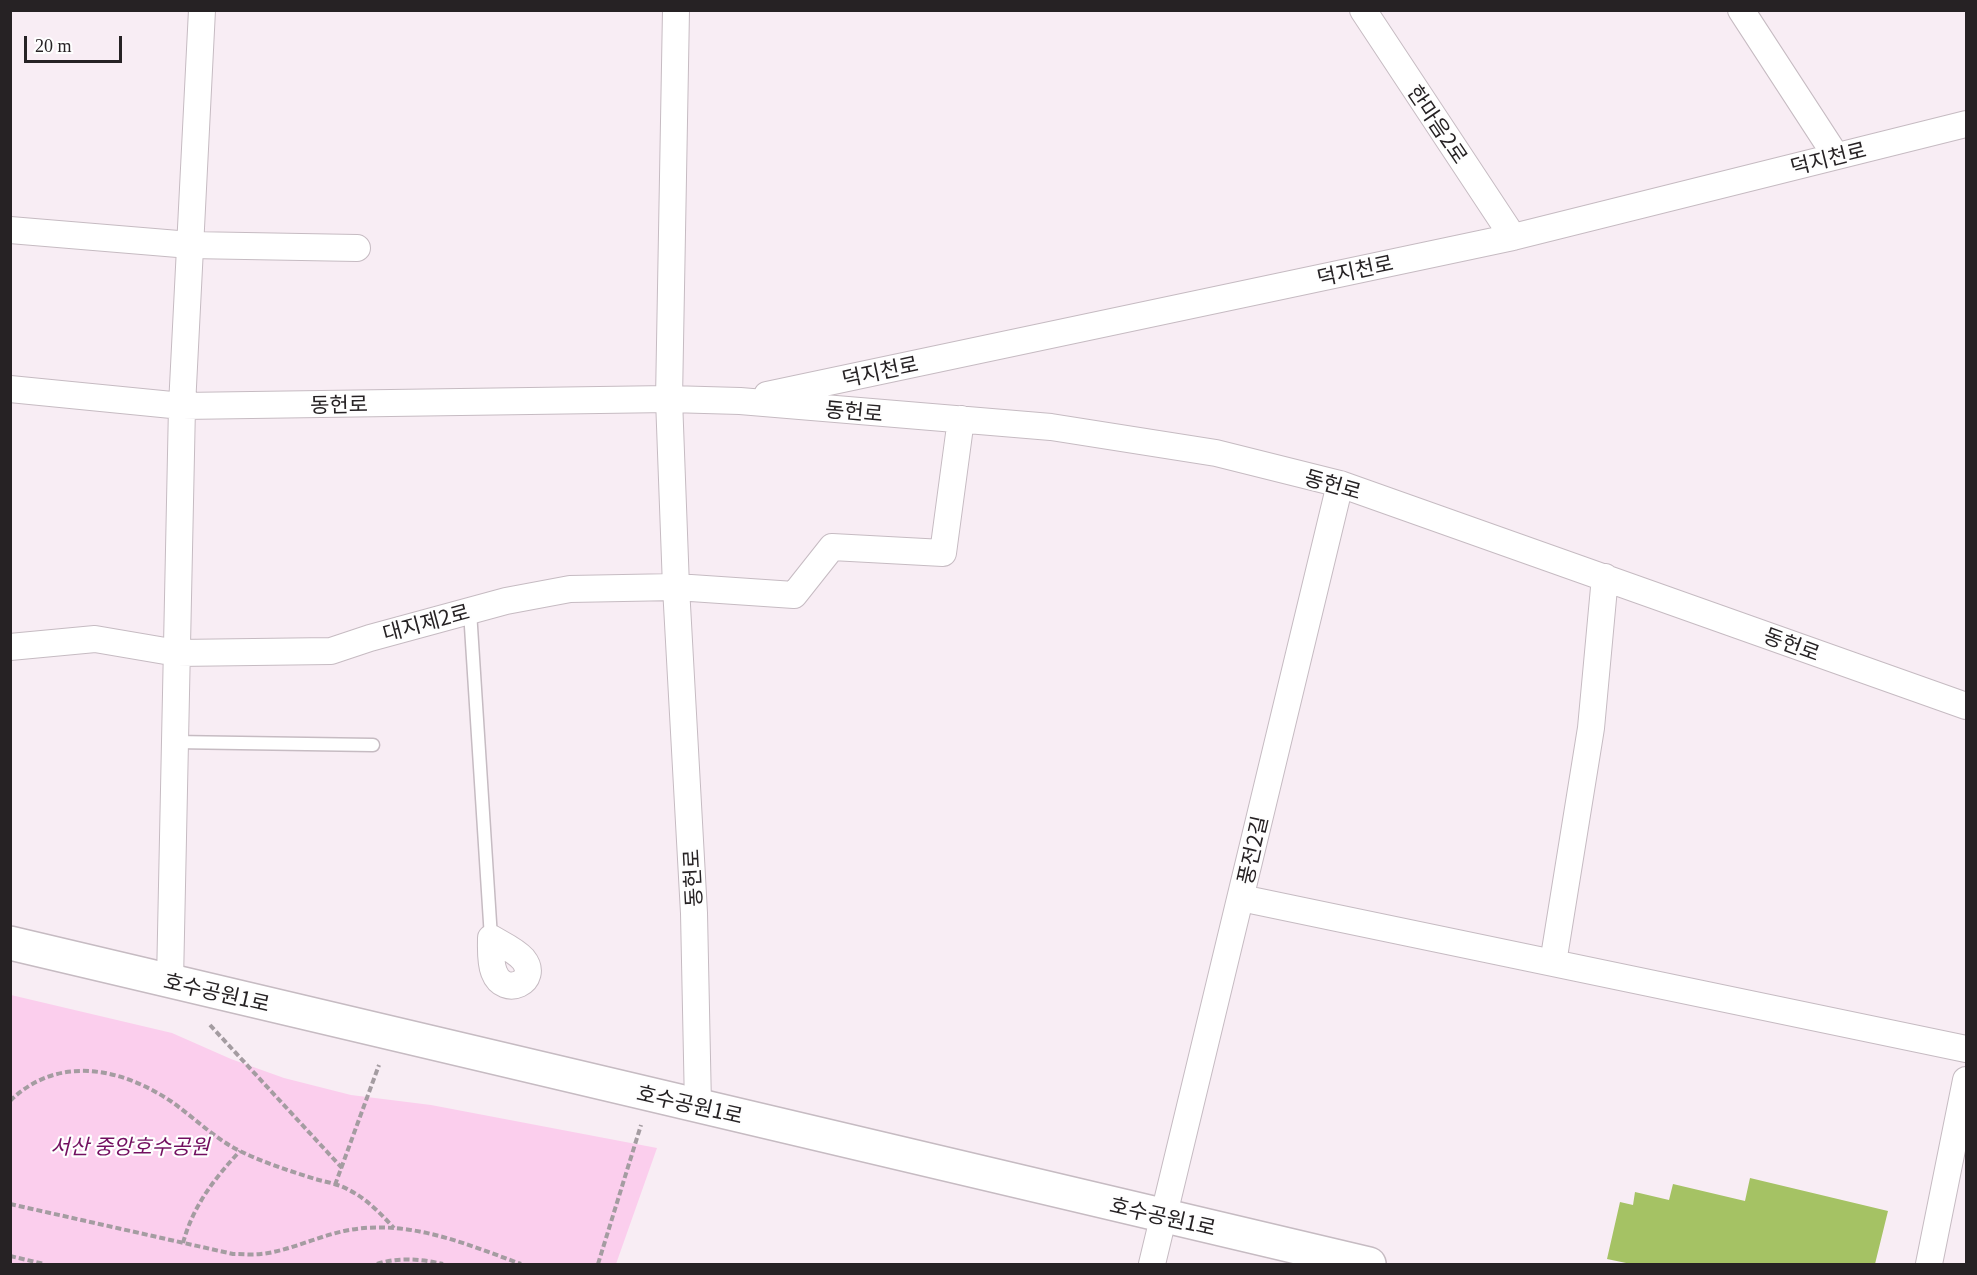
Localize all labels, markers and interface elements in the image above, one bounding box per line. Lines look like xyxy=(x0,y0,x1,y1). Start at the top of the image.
scale bar xyxy=(27,24,124,62)
text: 20 m xyxy=(35,36,72,56)
street label: 한마음2로 xyxy=(1403,80,1473,168)
street label: 덕지천로 xyxy=(1787,136,1869,180)
street label: 덕지천로 xyxy=(1315,250,1395,290)
street label: 덕지천로 xyxy=(840,351,920,391)
street label: 동헌로 xyxy=(310,391,368,417)
street label: 동헌로 xyxy=(824,396,884,426)
street label: 동헌로 xyxy=(1302,464,1364,504)
street label: 대지제2로 xyxy=(380,598,472,646)
street label: 동헌로 xyxy=(1760,622,1824,666)
street label: 풍전2길 xyxy=(1232,813,1272,887)
street label: 동헌로 xyxy=(678,848,706,908)
street label: 호수공원1로 xyxy=(161,968,273,1016)
street label: 호수공원1로 xyxy=(634,1080,746,1128)
park label: 서산 중앙호수공원 xyxy=(50,1133,210,1159)
street label: 호수공원1로 xyxy=(1107,1192,1219,1240)

